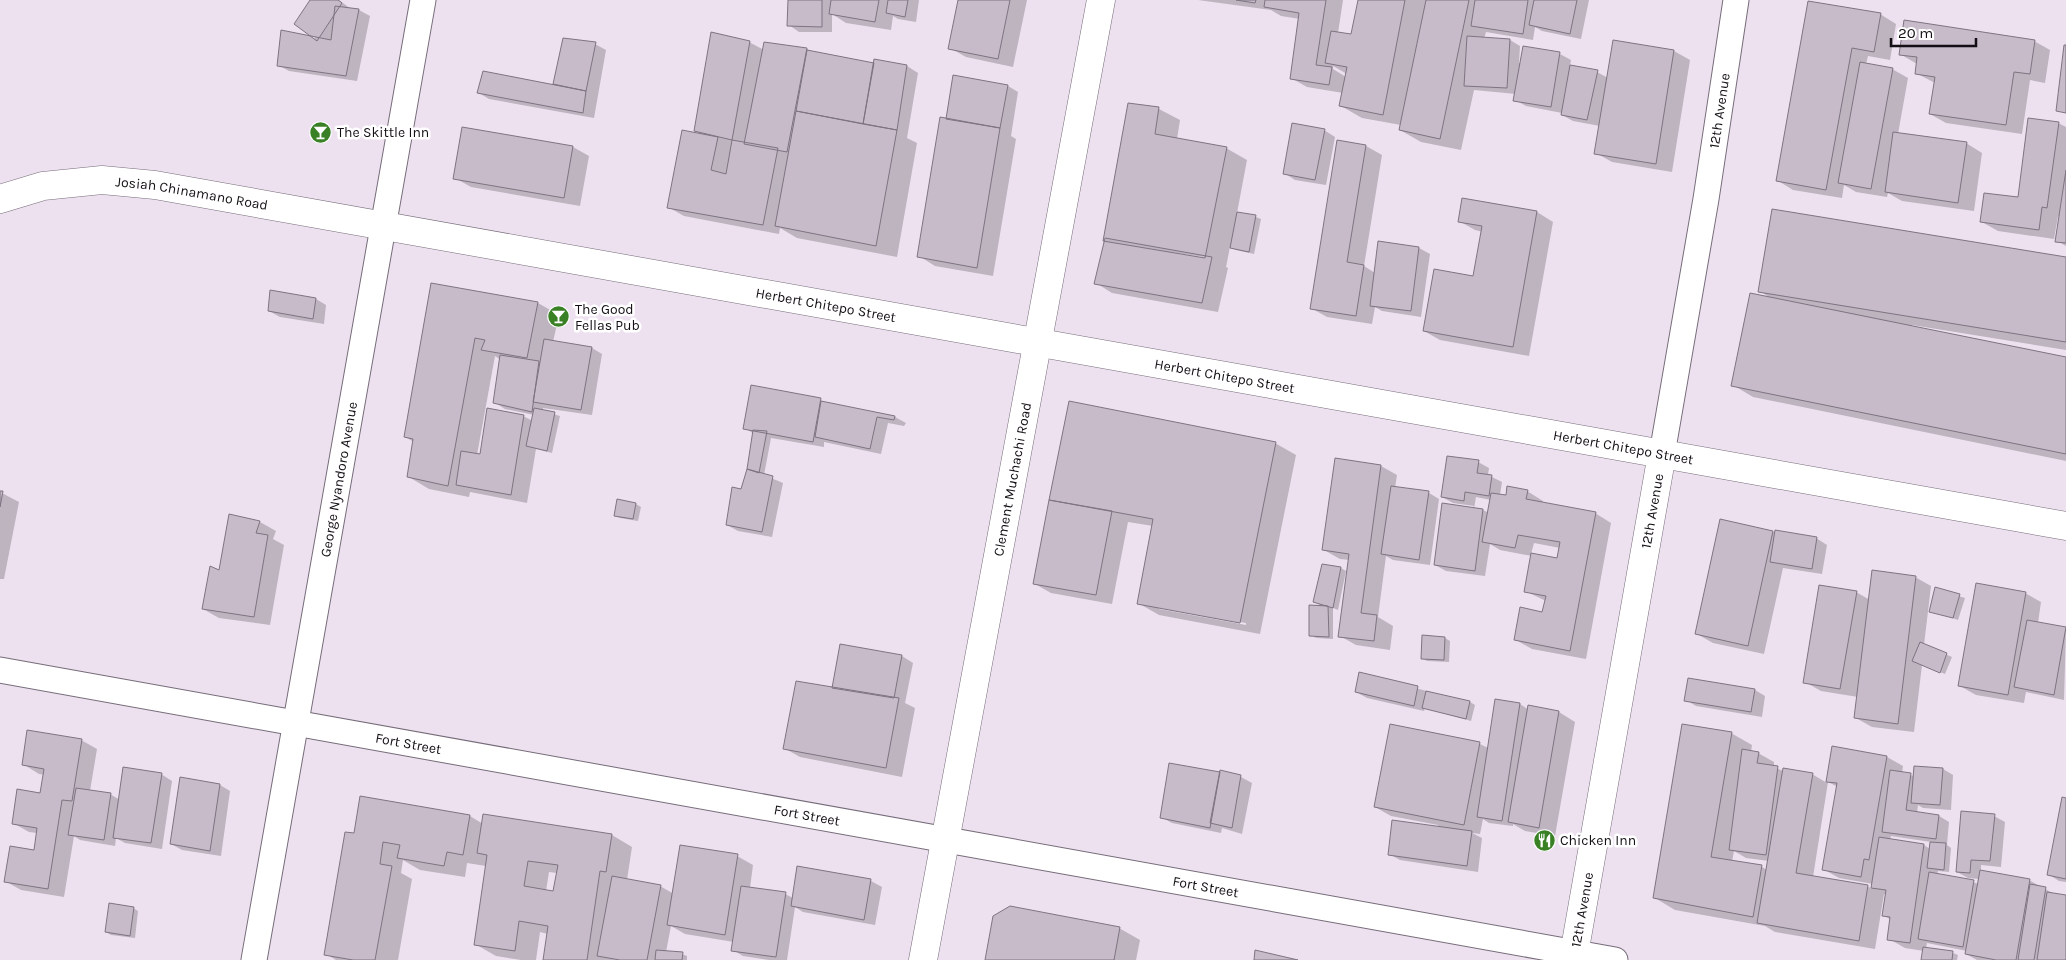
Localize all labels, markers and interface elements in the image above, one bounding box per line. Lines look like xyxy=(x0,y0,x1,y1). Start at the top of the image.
scale bar xyxy=(1891,15,1976,47)
text: 20 m xyxy=(1898,24,1933,42)
street label: 12th Avenue xyxy=(1706,72,1734,150)
bar icon: The Skittle Inn xyxy=(309,120,333,144)
place label: The Skittle Inn xyxy=(337,124,429,141)
street label: Josiah Chinamano Road xyxy=(115,173,269,214)
street label: Herbert Chitepo Street xyxy=(754,284,897,326)
place label: The Good Fellas Pub xyxy=(575,301,640,334)
bar icon: The Good Fellas Pub xyxy=(547,305,571,329)
street label: Herbert Chitepo Street xyxy=(1153,356,1296,397)
street label: George Nyandoro Avenue xyxy=(317,400,361,559)
street label: Clement Muchachi Road xyxy=(990,401,1035,558)
street label: Herbert Chitepo Street xyxy=(1552,427,1695,468)
street label: 12th Avenue xyxy=(1638,472,1667,550)
street label: Fort Street xyxy=(374,730,443,758)
street label: Fort Street xyxy=(773,801,841,830)
restaurant icon: Chicken Inn xyxy=(1532,828,1556,852)
place label: Chicken Inn xyxy=(1560,832,1636,849)
street label: 12th Avenue xyxy=(1567,871,1597,949)
street label: Fort Street xyxy=(1171,873,1240,901)

